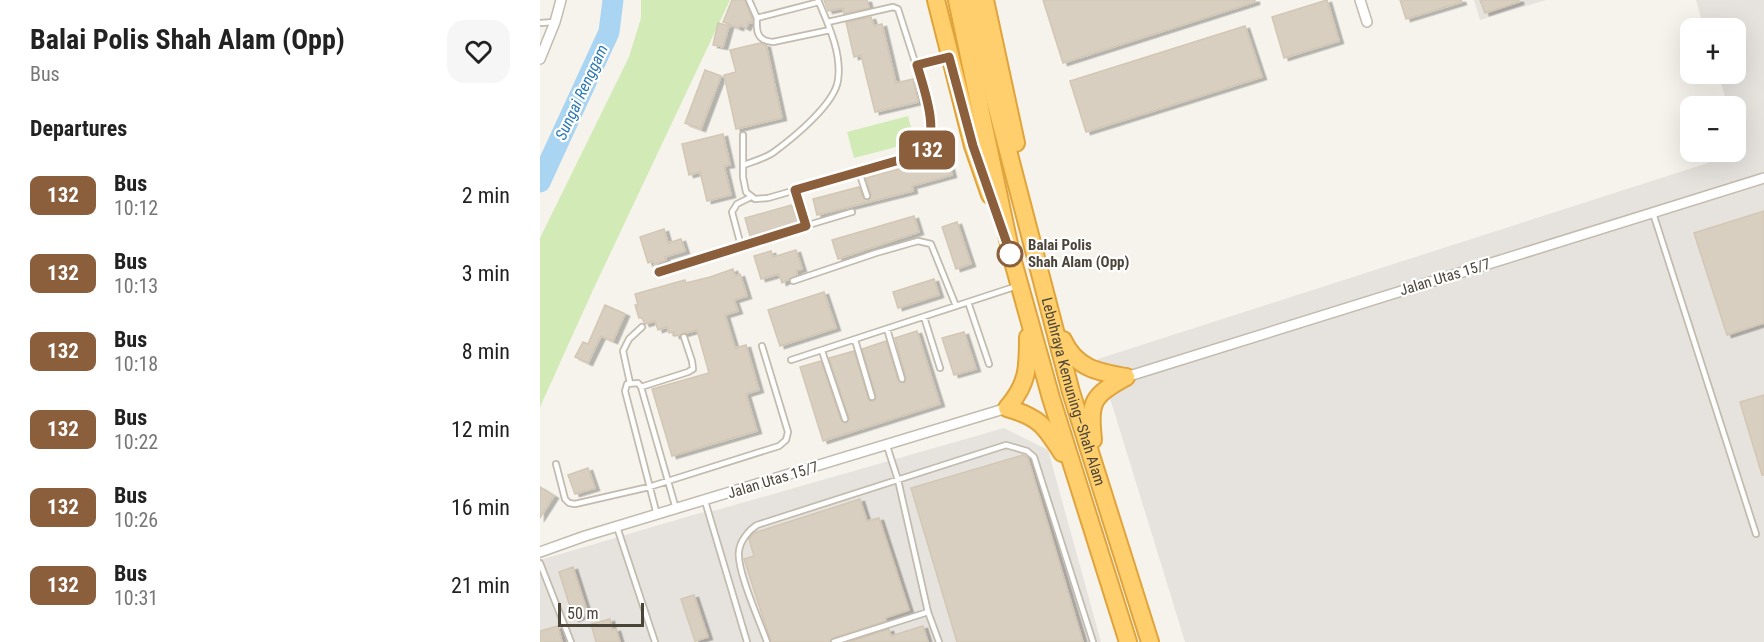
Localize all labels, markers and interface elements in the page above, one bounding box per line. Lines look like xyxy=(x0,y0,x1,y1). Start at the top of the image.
map controls xyxy=(1680,18,1746,162)
button: + xyxy=(1680,18,1746,84)
button: heart xyxy=(447,20,510,83)
text: Balai Polis Shah Alam (Opp) xyxy=(30,23,345,56)
water label: Sungai Renggam xyxy=(551,42,612,143)
text: Bus xyxy=(30,62,60,86)
button: − xyxy=(1680,96,1746,162)
text: Departures xyxy=(30,116,127,141)
line badge: 132 xyxy=(892,130,962,170)
text: 132 xyxy=(911,138,943,162)
text: Bus xyxy=(114,171,147,196)
text: 132 xyxy=(47,183,79,207)
text: 2 min xyxy=(462,183,510,208)
text: 10:12 xyxy=(114,196,158,220)
place label: Balai Polis Shah Alam (Opp) xyxy=(1028,236,1130,271)
marker: Balai Polis Shah Alam (Opp) xyxy=(997,241,1023,267)
text: Bus xyxy=(114,249,147,274)
street label: Jalan Utas 15/7 xyxy=(1397,255,1493,299)
text: 132 xyxy=(47,261,79,285)
text: 3 min xyxy=(462,261,510,286)
text: 10:13 xyxy=(114,274,158,298)
street label: Lebuhraya Kemuning–Shah Alam xyxy=(1038,295,1109,488)
text: Bus xyxy=(114,327,147,352)
text: 132 xyxy=(47,339,79,363)
text: 8 min xyxy=(462,339,510,364)
text: 10:18 xyxy=(114,352,158,376)
text: Bus xyxy=(114,405,147,430)
text: 132 xyxy=(47,417,79,441)
text: 12 min xyxy=(451,417,510,442)
text: 10:22 xyxy=(114,430,158,454)
street label: Jalan Utas 15/7 xyxy=(725,458,821,502)
text: Bus xyxy=(114,483,147,508)
text: 132 xyxy=(47,495,79,519)
text: 16 min xyxy=(451,495,510,520)
text: 10:26 xyxy=(114,508,158,532)
text: Bus xyxy=(114,561,147,586)
text: 132 xyxy=(47,573,79,597)
text: 21 min xyxy=(451,573,510,598)
text: 10:31 xyxy=(114,586,158,610)
scale bar xyxy=(558,600,644,628)
text: 50 m xyxy=(567,604,599,623)

